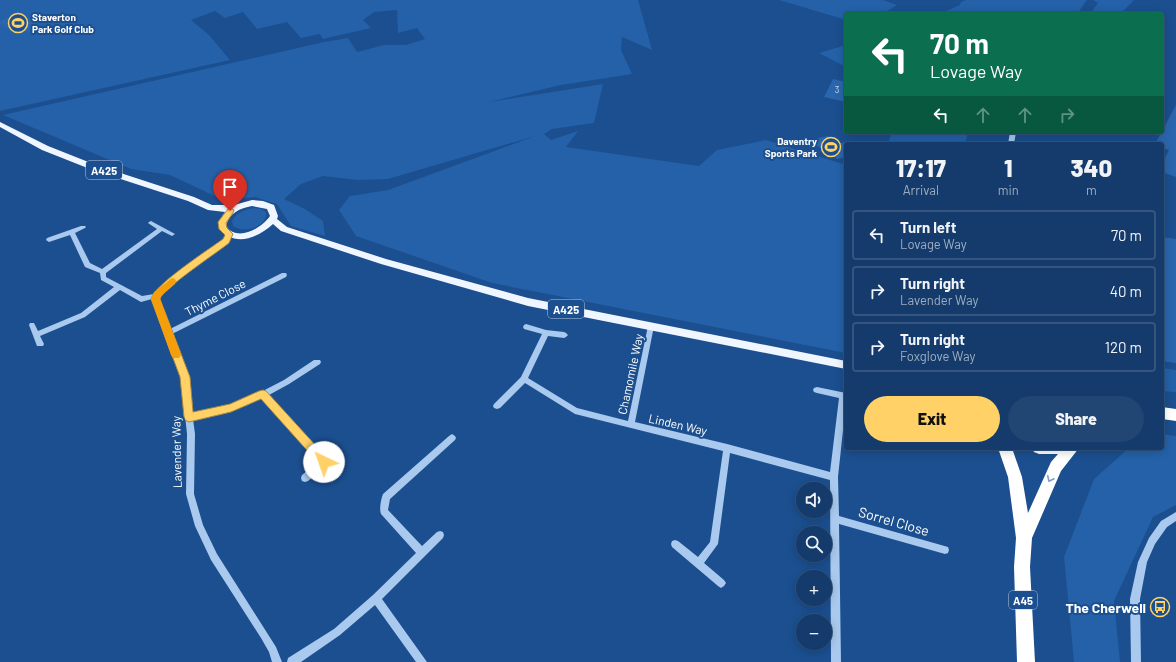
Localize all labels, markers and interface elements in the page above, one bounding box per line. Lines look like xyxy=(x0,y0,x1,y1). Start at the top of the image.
place label: Staverton Park Golf Club xyxy=(32,11,94,35)
sports icon: Staverton Park Golf Club xyxy=(7,12,29,34)
text: 70 m xyxy=(930,26,989,60)
icon: left xyxy=(864,28,916,80)
text: Lovage Way xyxy=(930,60,1022,82)
house number: 3 xyxy=(835,84,840,95)
icon: left xyxy=(930,104,952,126)
icon: ahead xyxy=(972,104,994,126)
icon: ahead xyxy=(1014,104,1036,126)
icon: right xyxy=(1056,104,1078,126)
place label: Daventry Sports Park xyxy=(765,135,818,159)
sports icon: Daventry Sports Park xyxy=(820,136,842,158)
text: 17:17 xyxy=(896,153,946,182)
text: 1 xyxy=(1004,153,1012,182)
text: 340 xyxy=(1070,153,1112,182)
road number: A425 xyxy=(86,161,122,179)
pin xyxy=(213,170,247,211)
icon: arrive xyxy=(219,176,241,198)
text: Arrival xyxy=(903,182,939,198)
text: min xyxy=(998,182,1019,198)
text: m xyxy=(1086,182,1097,198)
text: Turn left xyxy=(900,218,956,236)
icon: left xyxy=(866,224,888,246)
text: 70 m xyxy=(1111,226,1142,244)
text: Lovage Way xyxy=(900,236,967,252)
text: Turn right xyxy=(900,274,965,292)
street label: Thyme Close xyxy=(182,276,248,318)
icon: right xyxy=(866,280,888,302)
text: 40 m xyxy=(1110,282,1142,300)
text: Lavender Way xyxy=(900,292,978,308)
road number: A425 xyxy=(548,300,584,318)
text: Turn right xyxy=(900,330,965,348)
street label: Chamomile Way xyxy=(615,332,646,416)
icon: right xyxy=(866,336,888,358)
text: 120 m xyxy=(1105,338,1142,356)
text: Foxglove Way xyxy=(900,348,975,364)
button: Exit xyxy=(864,396,1000,442)
button: Share xyxy=(1008,396,1144,442)
street label: Linden Way xyxy=(647,410,709,438)
street label: Lavender Way xyxy=(168,415,184,488)
position arrow xyxy=(303,441,345,483)
one-way arrow xyxy=(1047,475,1055,483)
map controls xyxy=(796,482,832,650)
button: sound xyxy=(796,482,832,518)
street label: Sorrel Close xyxy=(857,503,931,539)
button: search xyxy=(796,526,832,562)
button: + xyxy=(796,570,832,606)
road number: A45 xyxy=(1009,591,1037,609)
bus stop icon: The Cherwell xyxy=(1149,596,1171,618)
place label: The Cherwell xyxy=(1065,599,1146,616)
button: − xyxy=(796,614,832,650)

